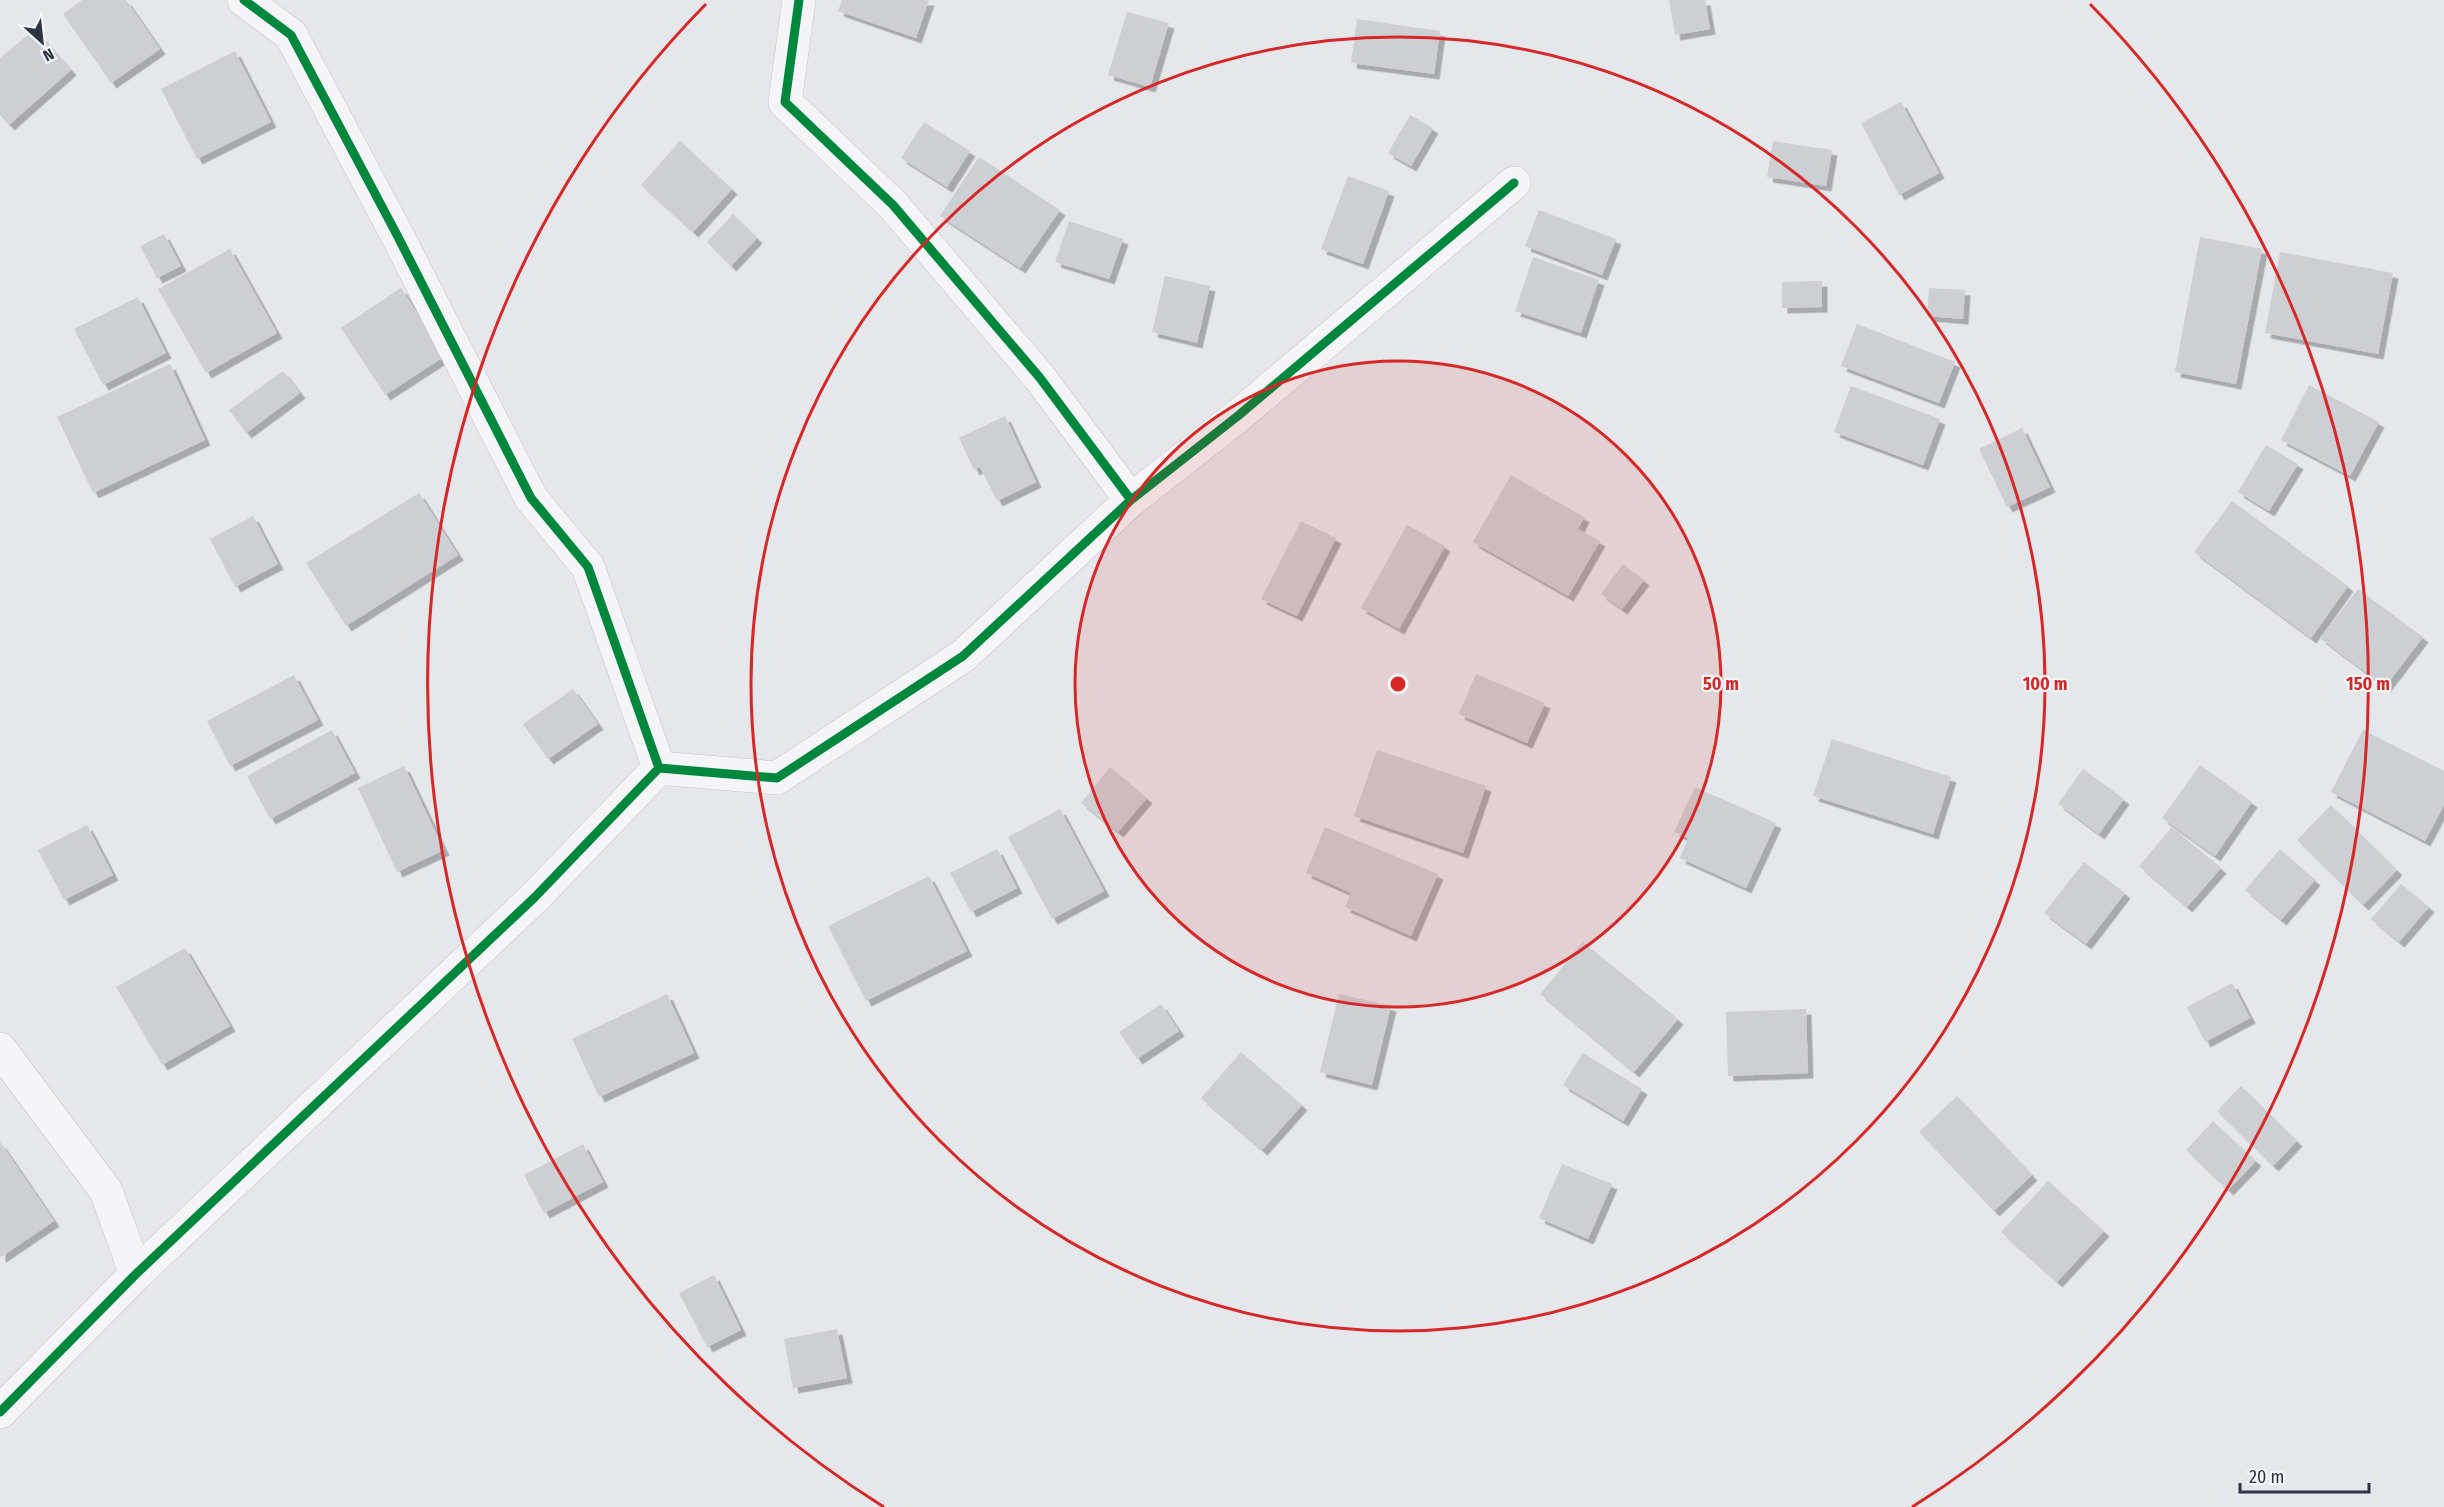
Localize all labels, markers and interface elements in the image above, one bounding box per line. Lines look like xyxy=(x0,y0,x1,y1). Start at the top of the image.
north arrow xyxy=(12,12,72,72)
text: N xyxy=(40,44,57,66)
text: 50 m xyxy=(1703,673,1739,695)
text: 100 m xyxy=(2023,673,2067,695)
text: 150 m xyxy=(2346,673,2390,695)
centre of rings xyxy=(1388,674,1408,694)
scale bar xyxy=(2240,1456,2369,1494)
text: 20 m xyxy=(2249,1466,2284,1488)

